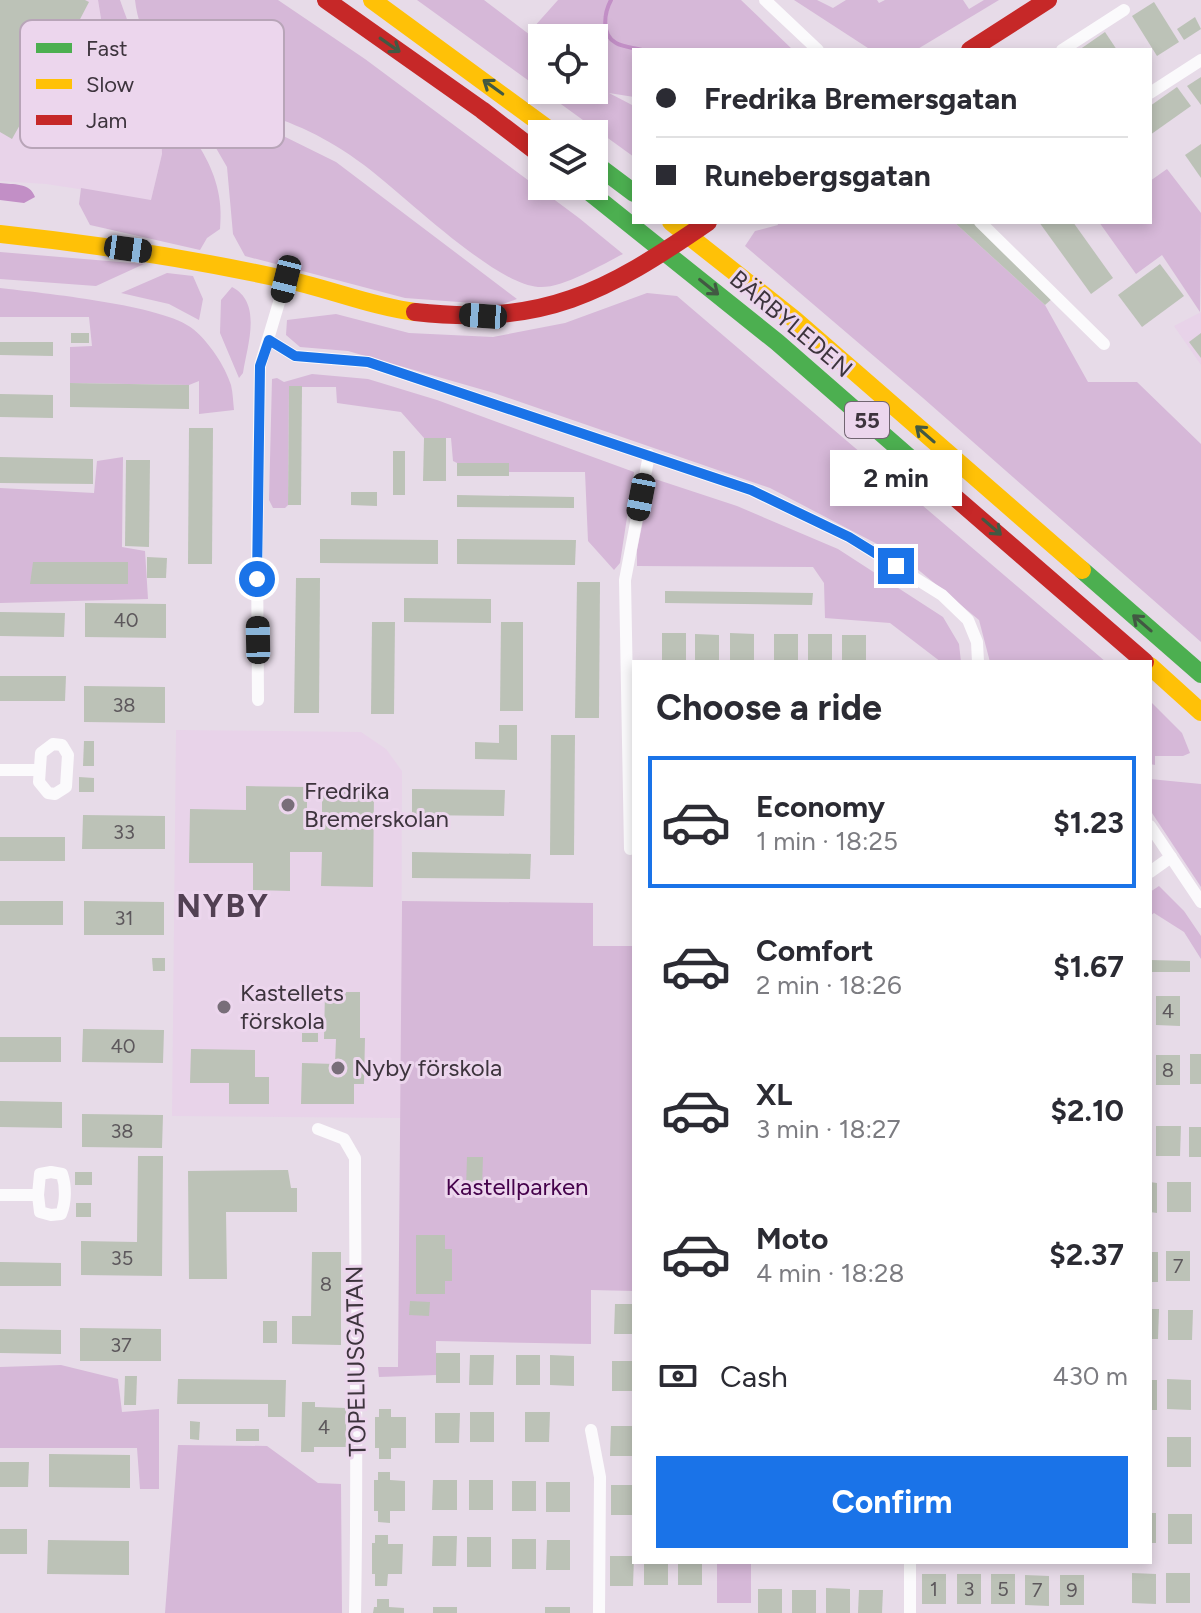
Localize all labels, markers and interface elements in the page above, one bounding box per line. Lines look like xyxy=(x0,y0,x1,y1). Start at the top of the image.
legend xyxy=(20,20,284,148)
map controls xyxy=(528,24,608,200)
button: locate xyxy=(528,24,608,104)
text: Fast xyxy=(86,35,128,62)
one-way arrow xyxy=(378,37,400,53)
text: Slow xyxy=(86,71,135,98)
one-way arrow xyxy=(482,79,504,96)
text: Fredrika Bremersgatan xyxy=(704,80,1017,117)
text: Jam xyxy=(86,107,127,134)
button: layers xyxy=(528,120,608,200)
text: Runebergsgatan xyxy=(704,157,931,194)
car xyxy=(103,234,153,264)
car xyxy=(269,253,303,305)
street label: BÄRBYLEDEN xyxy=(724,264,859,383)
one-way arrow xyxy=(698,278,719,295)
car xyxy=(458,302,508,330)
road number: 55 xyxy=(845,402,889,438)
one-way arrow xyxy=(915,425,936,443)
callout: 2 min xyxy=(830,450,962,506)
text: 2 min xyxy=(863,462,929,494)
car xyxy=(625,471,657,523)
one-way arrow xyxy=(982,518,1002,536)
route end xyxy=(878,548,914,584)
route start xyxy=(239,561,275,597)
house number: 40 xyxy=(113,608,139,632)
one-way arrow xyxy=(1133,614,1153,632)
car xyxy=(246,616,270,664)
text: Choose a ride xyxy=(656,686,882,729)
house number: 38 xyxy=(112,693,136,717)
place label: Fredrika Bremerskolan xyxy=(304,776,449,833)
icon: car xyxy=(660,786,732,858)
text: Economy xyxy=(756,788,885,825)
marker: Fredrika Bremerskolan xyxy=(279,796,297,814)
text: $1.23 xyxy=(1053,804,1124,841)
house number: 33 xyxy=(113,820,135,844)
text: 1 min · 18:25 xyxy=(756,825,898,857)
district label: NYBY xyxy=(176,887,270,925)
house number: 31 xyxy=(114,906,134,930)
icon: car xyxy=(660,930,732,1002)
text: Comfort xyxy=(756,932,874,969)
text: $1.67 xyxy=(1053,948,1124,985)
text: 2 min · 18:26 xyxy=(756,969,902,1001)
place label: Kastellets förskola xyxy=(240,978,344,1035)
marker: Kastellets förskola xyxy=(215,998,233,1016)
house number: 4 xyxy=(1162,999,1174,1023)
house number: 40 xyxy=(110,1034,136,1058)
place label: Nyby förskola xyxy=(354,1053,502,1082)
house number: 8 xyxy=(1162,1058,1174,1082)
marker: Nyby förskola xyxy=(329,1059,347,1077)
icon: car xyxy=(660,1074,732,1146)
text: XL xyxy=(756,1076,792,1113)
text: $2.10 xyxy=(1050,1092,1124,1129)
text: 3 min · 18:27 xyxy=(756,1113,900,1145)
house number: 38 xyxy=(110,1119,134,1143)
park label: Kastellparken xyxy=(446,1172,588,1201)
icon: car xyxy=(660,1218,732,1290)
text: Moto xyxy=(756,1220,828,1257)
text: $2.37 xyxy=(1049,1236,1124,1273)
house number: 35 xyxy=(111,1246,133,1270)
house number: 7 xyxy=(1173,1254,1184,1278)
text: 4 min · 18:28 xyxy=(756,1257,904,1289)
street label: TOPELIUSGATAN xyxy=(339,1265,372,1457)
house number: 8 xyxy=(320,1272,332,1296)
house number: 37 xyxy=(110,1333,132,1357)
icon: cash xyxy=(656,1354,700,1398)
text: Cash xyxy=(720,1358,788,1395)
text: 430 m xyxy=(1052,1360,1128,1392)
house number: 4 xyxy=(318,1415,330,1439)
button: Confirm xyxy=(656,1456,1128,1548)
house number: 1 xyxy=(930,1577,938,1601)
house number: 3 xyxy=(964,1577,974,1601)
house number: 5 xyxy=(997,1577,1009,1601)
house number: 7 xyxy=(1032,1578,1043,1602)
house number: 9 xyxy=(1066,1578,1078,1602)

